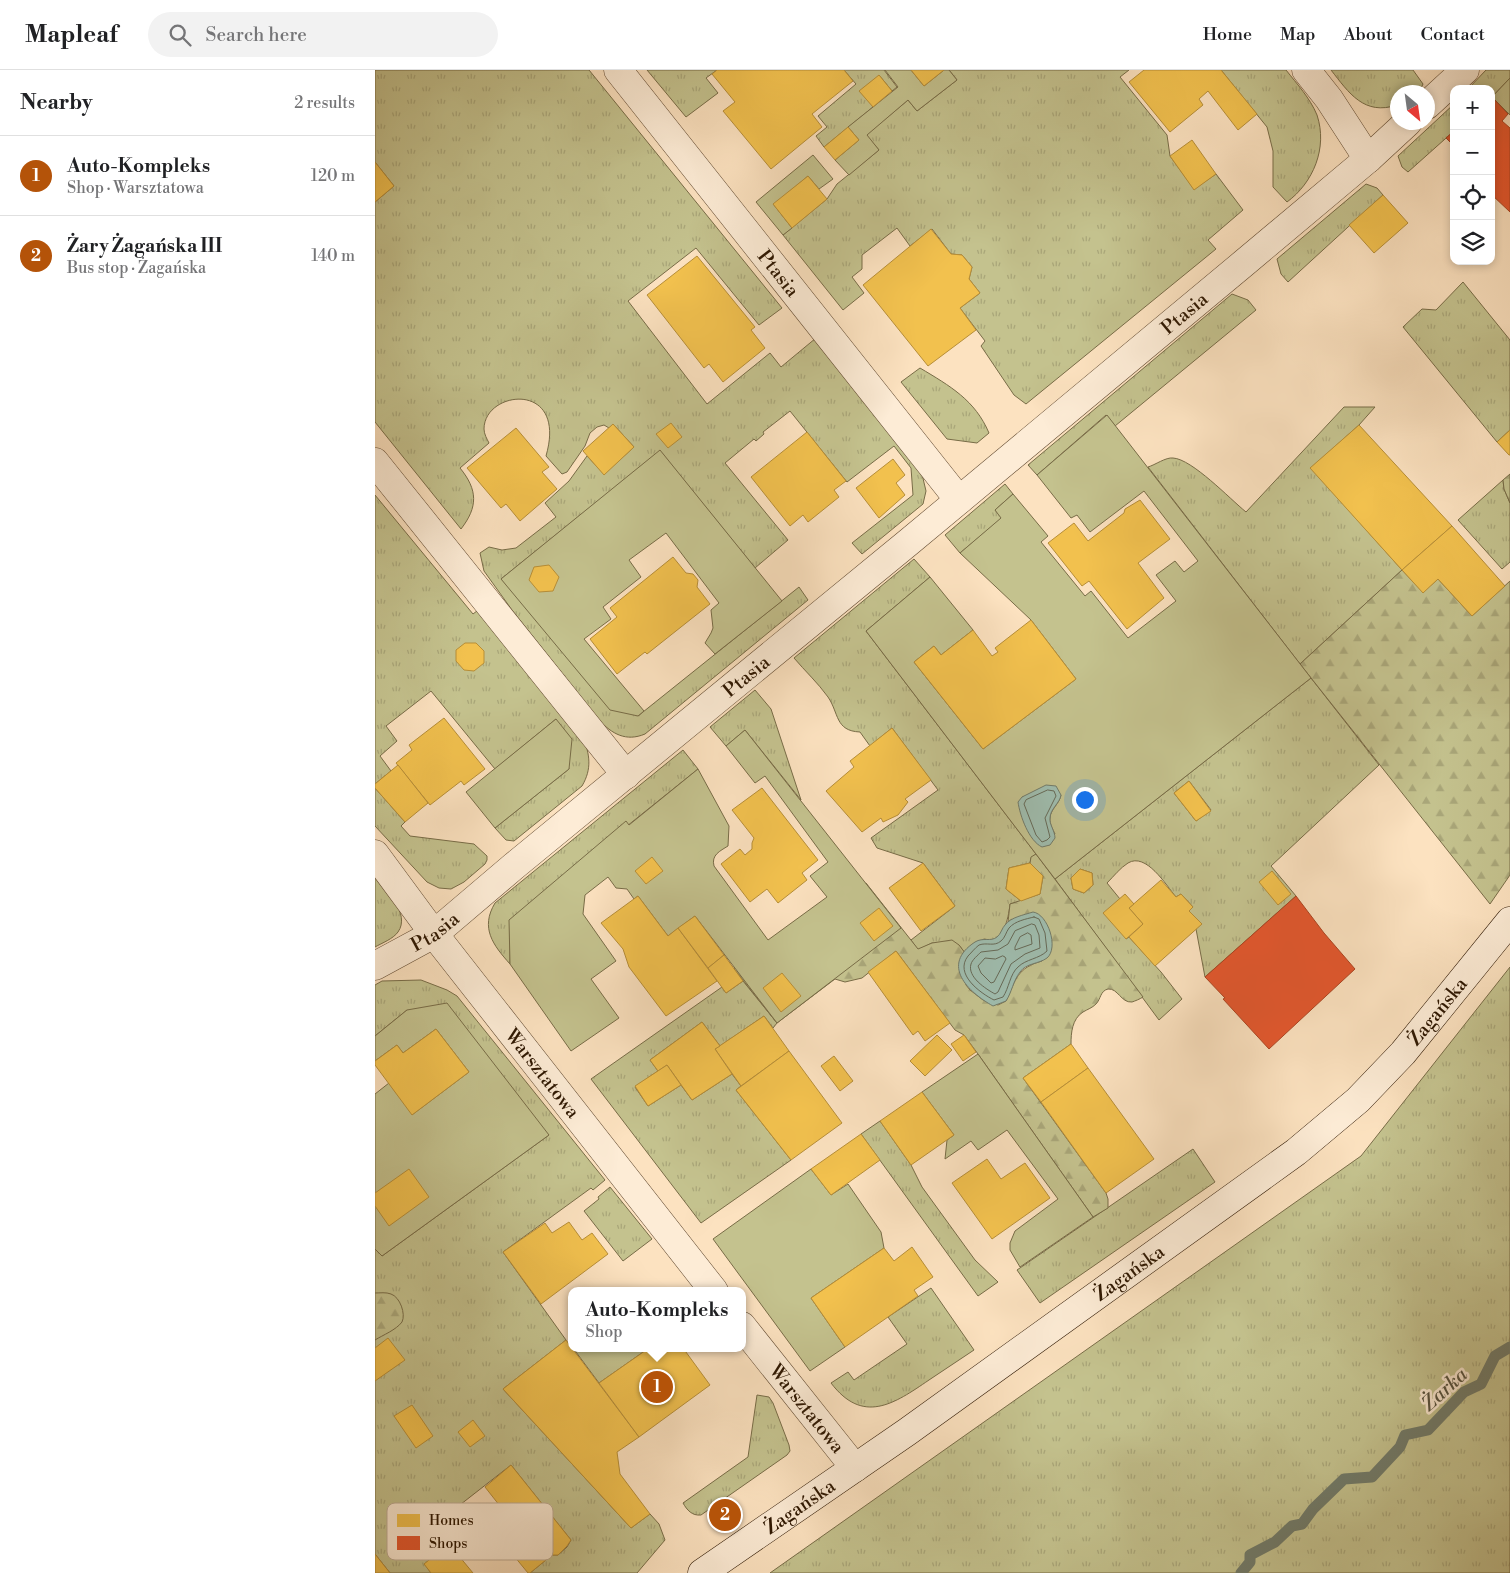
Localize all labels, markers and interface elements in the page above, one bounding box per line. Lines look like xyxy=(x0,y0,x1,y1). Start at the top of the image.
search box xyxy=(148,12,498,57)
text: Mapleaf xyxy=(25,20,118,50)
icon: search xyxy=(166,21,194,49)
text: Search here xyxy=(206,23,307,47)
text: Home xyxy=(1203,23,1252,46)
text: Map xyxy=(1280,23,1316,46)
text: About xyxy=(1344,23,1393,46)
text: Contact xyxy=(1421,23,1485,46)
north arrow xyxy=(1390,85,1435,130)
map controls xyxy=(1450,85,1495,265)
button: + xyxy=(1450,85,1495,130)
text: Nearby xyxy=(20,90,93,116)
text: 2 results xyxy=(294,93,355,113)
button: − xyxy=(1450,130,1495,175)
text: Auto-Kompleks xyxy=(67,154,210,178)
text: 1 xyxy=(32,166,40,186)
text: 120 m xyxy=(311,166,355,186)
button: locate xyxy=(1450,175,1495,220)
text: Shop · Warsztatowa xyxy=(67,178,204,198)
button: layers xyxy=(1450,220,1495,265)
text: Żary Żagańska III xyxy=(67,234,222,258)
street label: Ptasia xyxy=(752,245,805,302)
text: 2 xyxy=(31,246,41,266)
text: 140 m xyxy=(311,246,355,266)
text: Bus stop · Żagańska xyxy=(67,258,206,278)
street label: Ptasia xyxy=(1156,287,1213,340)
street label: Ptasia xyxy=(718,650,775,703)
your location xyxy=(1072,787,1098,813)
street label: Ptasia xyxy=(407,907,465,957)
street label: Żagańska xyxy=(1402,972,1473,1051)
street label: Warsztatowa xyxy=(499,1023,585,1124)
street label: Żagańska xyxy=(1089,1240,1170,1307)
popup xyxy=(568,1287,746,1352)
text: Auto-Kompleks xyxy=(585,1298,729,1322)
text: Shop xyxy=(585,1322,622,1342)
street label: Warsztatowa xyxy=(763,1358,850,1459)
water label: Żarka xyxy=(1416,1362,1474,1417)
pin: 1 xyxy=(641,1368,673,1406)
street label: Żagańska xyxy=(759,1474,840,1540)
pin: 2 xyxy=(709,1496,741,1534)
legend xyxy=(387,1503,553,1560)
text: Homes xyxy=(429,1512,474,1530)
text: Shops xyxy=(429,1535,467,1553)

